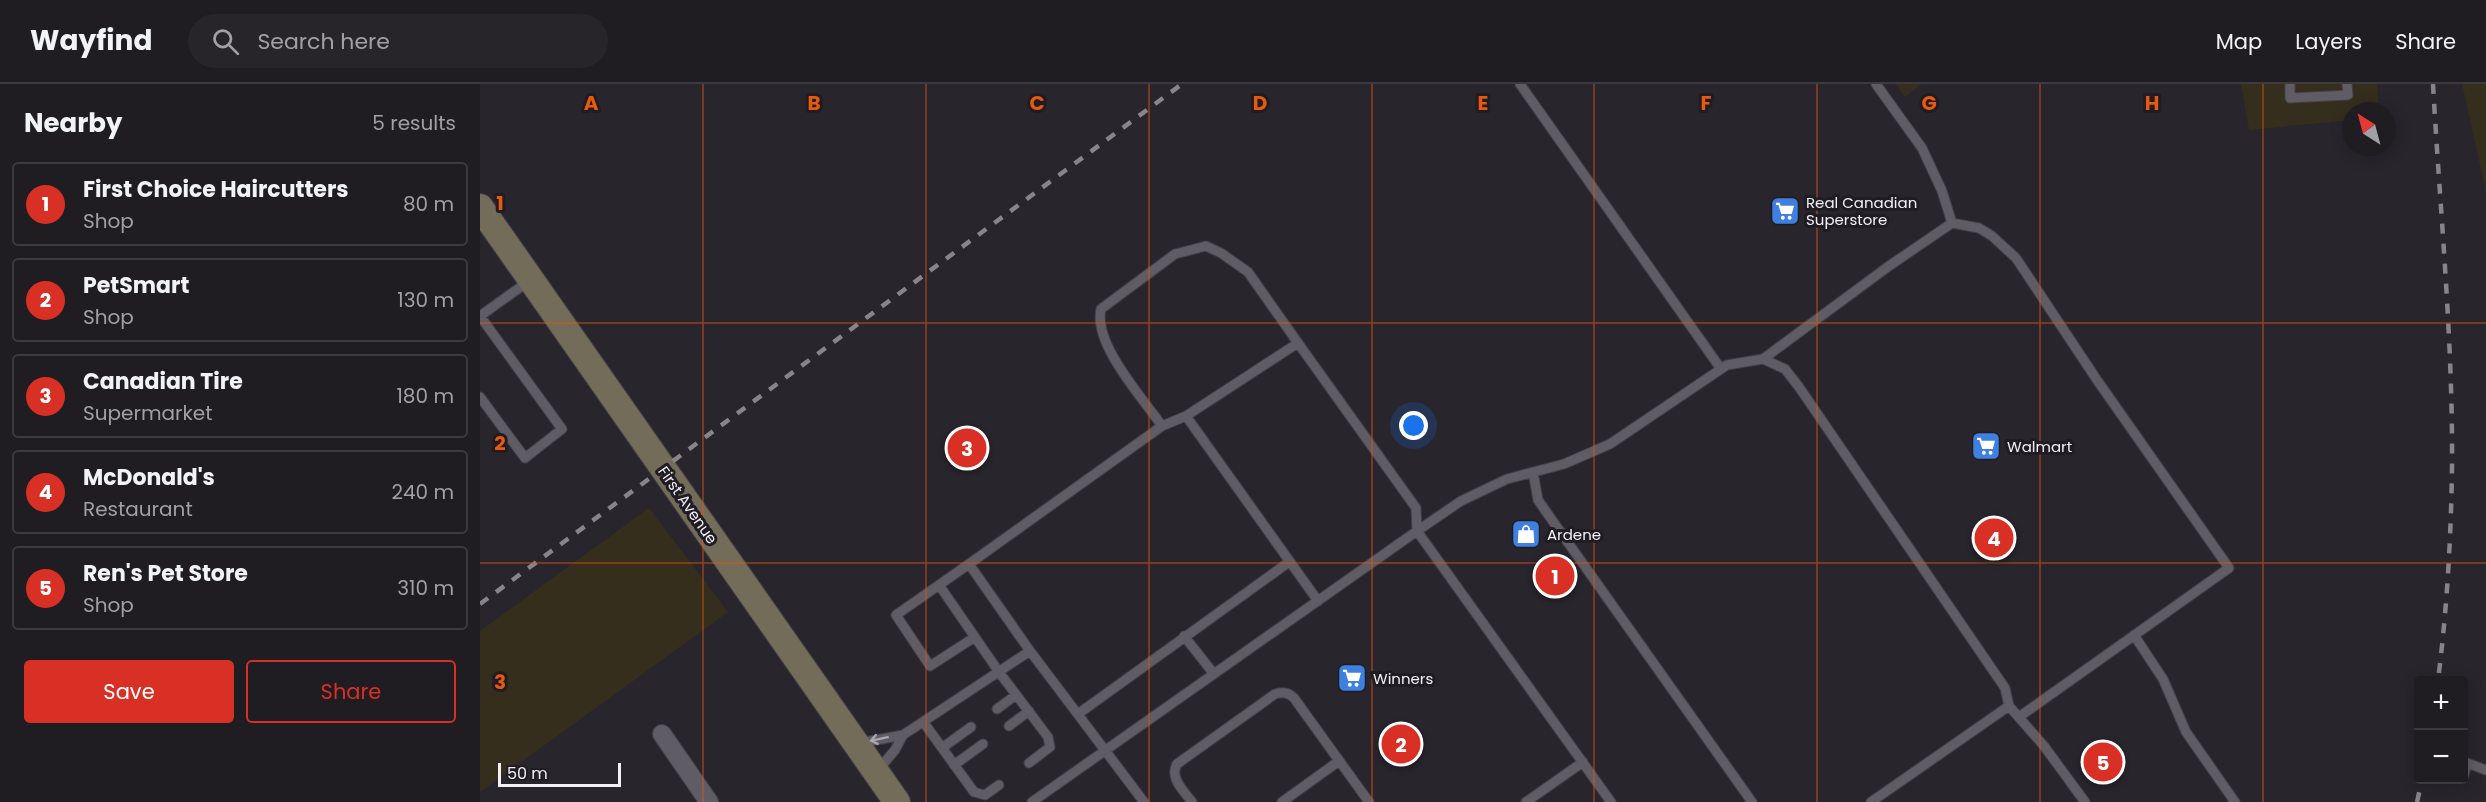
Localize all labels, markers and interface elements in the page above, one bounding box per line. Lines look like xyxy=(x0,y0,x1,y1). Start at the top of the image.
search box xyxy=(188,14,608,68)
text: Wayfind xyxy=(30,21,152,60)
icon: search xyxy=(209,25,242,58)
text: Search here xyxy=(257,26,390,57)
text: Map xyxy=(2216,27,2262,56)
text: Layers xyxy=(2295,27,2362,56)
text: Share xyxy=(2395,27,2456,56)
text: A xyxy=(584,89,599,117)
text: B xyxy=(807,89,821,117)
text: C xyxy=(1029,89,1045,117)
text: D xyxy=(1253,89,1267,117)
text: E xyxy=(1478,89,1488,117)
text: F xyxy=(1701,89,1712,117)
text: G xyxy=(1921,89,1937,117)
text: H xyxy=(2145,89,2159,117)
north arrow xyxy=(2342,102,2396,156)
text: Nearby xyxy=(24,105,122,141)
text: 5 results xyxy=(372,109,456,137)
text: First Choice Haircutters xyxy=(83,174,349,205)
text: 1 xyxy=(496,189,504,217)
text: 1 xyxy=(42,190,49,218)
text: 80 m xyxy=(403,190,454,218)
place label: Real Canadian Superstore xyxy=(1806,192,1917,230)
supermarket icon: Real Canadian Superstore xyxy=(1769,195,1801,227)
text: Shop xyxy=(83,207,134,235)
text: PetSmart xyxy=(83,270,189,301)
text: 2 xyxy=(40,286,51,314)
text: 130 m xyxy=(397,286,454,314)
text: Shop xyxy=(83,303,134,331)
text: Canadian Tire xyxy=(83,366,243,397)
text: 3 xyxy=(39,382,52,410)
text: 180 m xyxy=(396,382,454,410)
text: Supermarket xyxy=(83,399,212,427)
your location xyxy=(1399,411,1428,440)
pin: 3 xyxy=(948,426,986,470)
text: 2 xyxy=(494,429,506,457)
supermarket icon: Walmart xyxy=(1970,430,2002,462)
place label: Walmart xyxy=(2007,436,2072,457)
text: McDonald's xyxy=(83,462,215,493)
street label: First Avenue xyxy=(653,462,723,548)
text: 4 xyxy=(39,478,52,506)
text: 240 m xyxy=(391,478,454,506)
text: Restaurant xyxy=(83,495,193,523)
pin: 4 xyxy=(1974,516,2014,560)
shop icon: Ardene xyxy=(1510,518,1542,550)
place label: Ardene xyxy=(1547,524,1601,545)
pin: 1 xyxy=(1536,554,1574,598)
text: Ren's Pet Store xyxy=(83,558,248,589)
text: 5 xyxy=(39,574,52,602)
text: 310 m xyxy=(397,574,454,602)
text: Shop xyxy=(83,591,134,619)
button: Save xyxy=(24,660,234,723)
button: Share xyxy=(246,660,456,723)
supermarket icon: Winners xyxy=(1336,662,1368,694)
text: 3 xyxy=(494,668,506,696)
place label: Winners xyxy=(1373,668,1433,689)
map controls xyxy=(2414,676,2468,784)
button: + xyxy=(2414,676,2468,730)
pin: 2 xyxy=(1382,722,1420,766)
button: − xyxy=(2414,730,2468,784)
one-way arrow xyxy=(870,734,890,745)
pin: 5 xyxy=(2084,740,2122,784)
scale bar xyxy=(498,760,621,788)
text: 50 m xyxy=(507,762,548,785)

